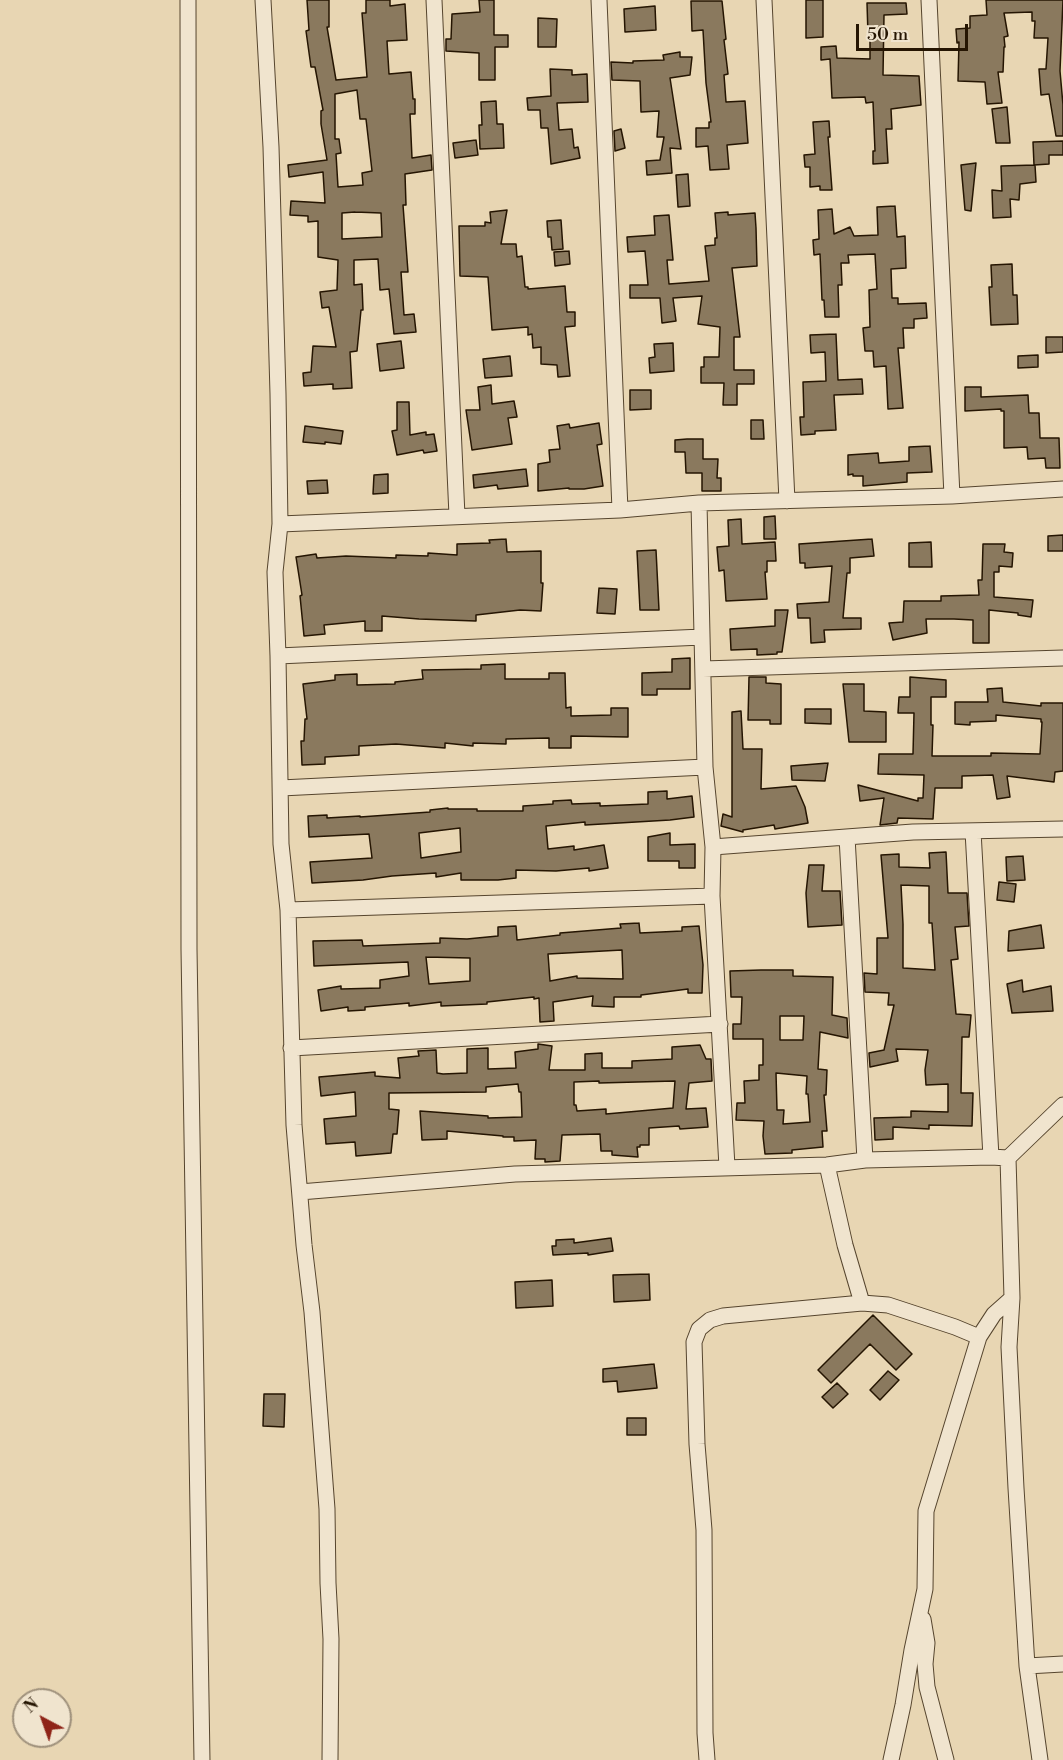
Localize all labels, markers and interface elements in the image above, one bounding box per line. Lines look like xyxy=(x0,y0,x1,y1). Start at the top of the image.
scale bar xyxy=(859,12,972,50)
text: 50 m xyxy=(867,23,908,46)
north arrow xyxy=(12,1688,72,1748)
text: N xyxy=(20,1694,43,1718)

